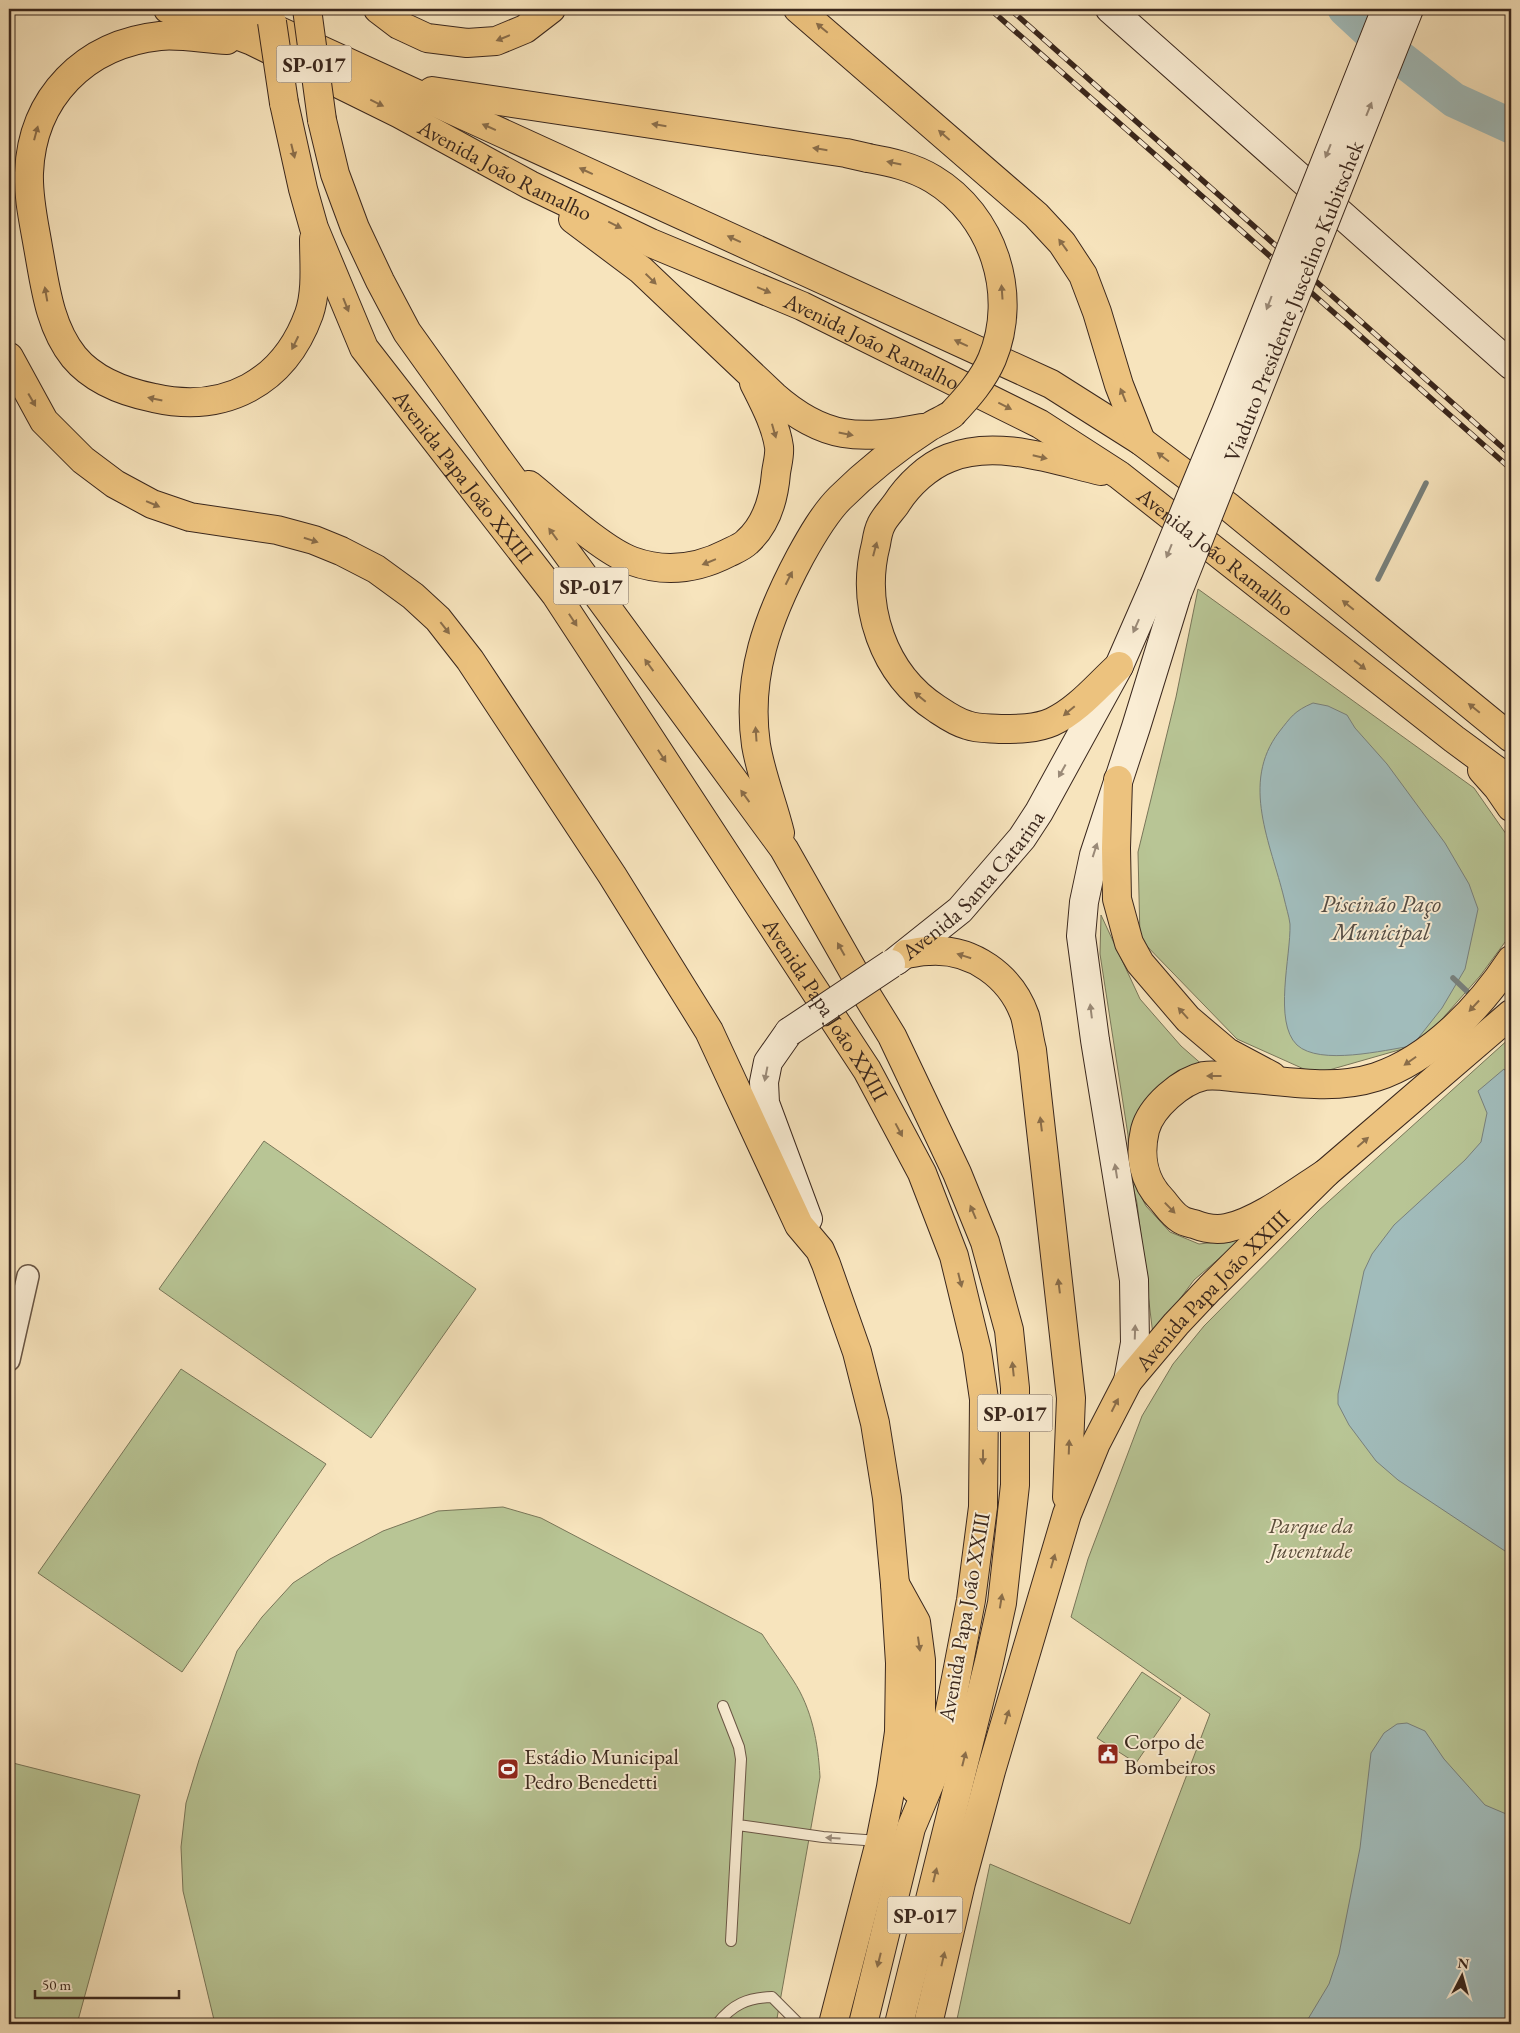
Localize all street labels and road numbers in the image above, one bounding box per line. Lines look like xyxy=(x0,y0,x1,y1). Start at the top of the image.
road number: SP-017 xyxy=(276,46,352,82)
street label: Avenida João Ramalho xyxy=(412,112,597,227)
street label: Viaduto Presidente Juscelino Kubitschek xyxy=(1216,136,1370,466)
street label: Avenida João Ramalho xyxy=(779,285,965,397)
street label: Avenida Papa João XXIII xyxy=(386,383,541,569)
street label: Avenida João Ramalho xyxy=(1131,480,1301,623)
road number: SP-017 xyxy=(554,568,628,604)
street label: Avenida Santa Catarina xyxy=(894,804,1051,966)
street label: Avenida Papa João XXIII xyxy=(756,911,896,1106)
street label: Avenida Papa João XXIII xyxy=(1128,1203,1296,1378)
road number: SP-017 xyxy=(978,1395,1052,1432)
street label: Avenida Papa João XXIII xyxy=(931,1509,997,1725)
road number: SP-017 xyxy=(888,1896,962,1934)

